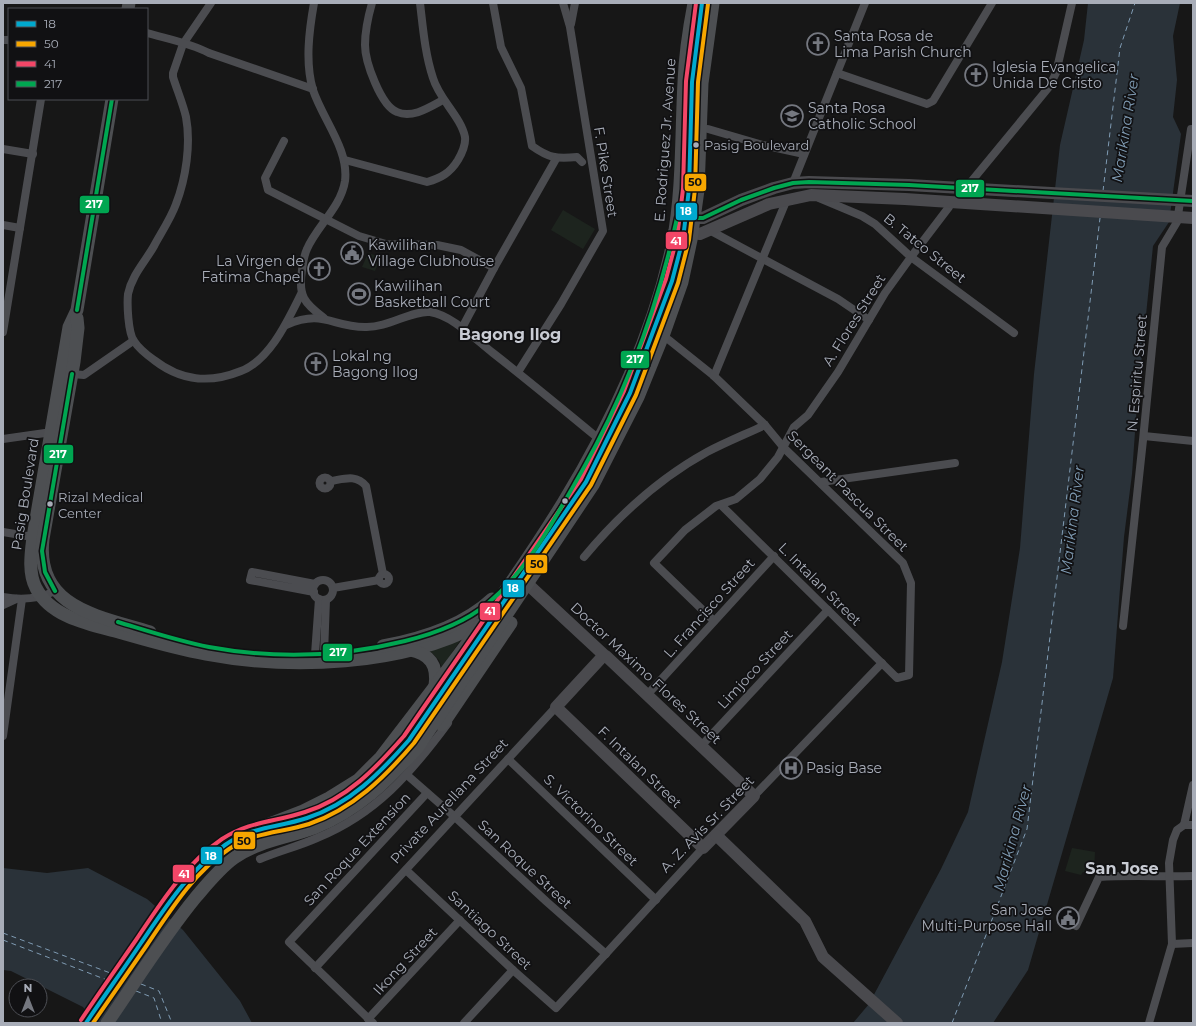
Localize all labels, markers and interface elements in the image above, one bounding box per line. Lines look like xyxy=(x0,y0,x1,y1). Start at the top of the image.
legend xyxy=(8,8,148,100)
text: 18 xyxy=(44,16,56,31)
place label: Santa Rosa de Lima Parish Church xyxy=(834,27,972,61)
church icon: Santa Rosa de Lima Parish Church xyxy=(805,31,831,57)
text: 50 xyxy=(44,36,59,51)
text: 41 xyxy=(44,56,56,71)
street label: E. Rodriguez Jr. Avenue xyxy=(650,58,680,222)
place label: Iglesia Evangelica Unida De Cristo xyxy=(992,58,1117,92)
church icon: Iglesia Evangelica Unida De Cristo xyxy=(963,62,989,88)
water label: Marikina River xyxy=(1107,71,1143,184)
text: 217 xyxy=(44,76,62,91)
place label: Santa Rosa Catholic School xyxy=(808,99,916,133)
school or university icon: Santa Rosa Catholic School xyxy=(779,103,805,129)
street label: F. Pike Street xyxy=(590,125,622,219)
place label: Pasig Boulevard xyxy=(704,137,809,153)
marker: Pasig Boulevard xyxy=(691,140,701,150)
line badge: 50 xyxy=(684,173,707,192)
text: 50 xyxy=(688,175,703,189)
line badge: 217 xyxy=(955,179,985,198)
text: 217 xyxy=(961,181,979,195)
line badge: 217 xyxy=(79,195,110,214)
text: 217 xyxy=(85,197,103,211)
line badge: 18 xyxy=(675,202,698,221)
text: 18 xyxy=(680,204,692,218)
street label: B. Tatco Street xyxy=(880,209,970,287)
line badge: 41 xyxy=(665,231,688,250)
text: 41 xyxy=(670,234,682,248)
place label: Kawilihan Village Clubhouse xyxy=(368,236,494,270)
public building icon: Kawilihan Village Clubhouse xyxy=(339,240,365,266)
place label: La Virgen de Fatima Chapel xyxy=(202,252,304,286)
church icon: La Virgen de Fatima Chapel xyxy=(306,256,332,282)
street label: A. Flores Street xyxy=(818,270,890,369)
place label: Kawilihan Basketball Court xyxy=(374,277,490,311)
sports icon: Kawilihan Basketball Court xyxy=(346,281,372,307)
street label: N. Espiritu Street xyxy=(1123,313,1151,432)
district label: Bagong Ilog xyxy=(459,325,561,344)
place label: Lokal ng Bagong Ilog xyxy=(332,347,418,381)
line badge: 217 xyxy=(620,350,650,369)
church icon: Lokal ng Bagong Ilog xyxy=(303,351,329,377)
text: 217 xyxy=(626,352,644,366)
street label: Sergeant Pascua Street xyxy=(784,427,913,556)
street label: Pasig Boulevard xyxy=(7,437,43,551)
line badge: 217 xyxy=(43,444,74,464)
text: 217 xyxy=(49,447,67,461)
water label: Marikina River xyxy=(1056,464,1088,575)
place label: Rizal Medical Center xyxy=(58,489,143,521)
unlabelled marker xyxy=(560,496,570,506)
marker: Rizal Medical Center xyxy=(45,499,55,509)
street label: L. Intalan Street xyxy=(775,539,866,630)
line badge: 50 xyxy=(525,554,548,574)
street label: L. Francisco Street xyxy=(660,554,759,661)
text: 50 xyxy=(530,557,545,571)
line badge: 18 xyxy=(502,579,525,598)
text: 18 xyxy=(507,581,519,595)
street label: Doctor Maximo Flores Street xyxy=(567,598,726,748)
line badge: 41 xyxy=(479,602,501,621)
text: 41 xyxy=(484,604,496,618)
street label: Limjoco Street xyxy=(714,625,797,712)
line badge: 217 xyxy=(322,643,353,662)
text: 217 xyxy=(329,645,347,659)
street label: F. Intalan Street xyxy=(594,722,686,812)
street label: Private Aurellana Street xyxy=(386,734,512,867)
hospital icon: Pasig Base xyxy=(778,755,804,781)
place label: Pasig Base xyxy=(806,759,882,777)
street label: S. Victorino Street xyxy=(540,770,642,870)
street label: A. Z. Avis Sr. Street xyxy=(656,772,758,876)
water label: Marikina River xyxy=(989,782,1036,893)
street label: San Roque Extension xyxy=(300,788,414,910)
street label: San Roque Street xyxy=(474,816,576,912)
line badge: 50 xyxy=(233,831,256,850)
text: 50 xyxy=(237,834,252,848)
line badge: 18 xyxy=(200,846,223,865)
text: 18 xyxy=(205,849,217,863)
district label: San Jose xyxy=(1085,859,1159,878)
line badge: 41 xyxy=(172,864,195,883)
text: 41 xyxy=(178,867,190,881)
street label: Santiago Street xyxy=(444,886,536,974)
place label: San Jose Multi-Purpose Hall xyxy=(921,901,1052,935)
public building icon: San Jose Multi-Purpose Hall xyxy=(1055,905,1081,931)
street label: Ikong Street xyxy=(369,923,441,999)
north arrow xyxy=(8,978,48,1018)
text: N xyxy=(24,981,32,995)

